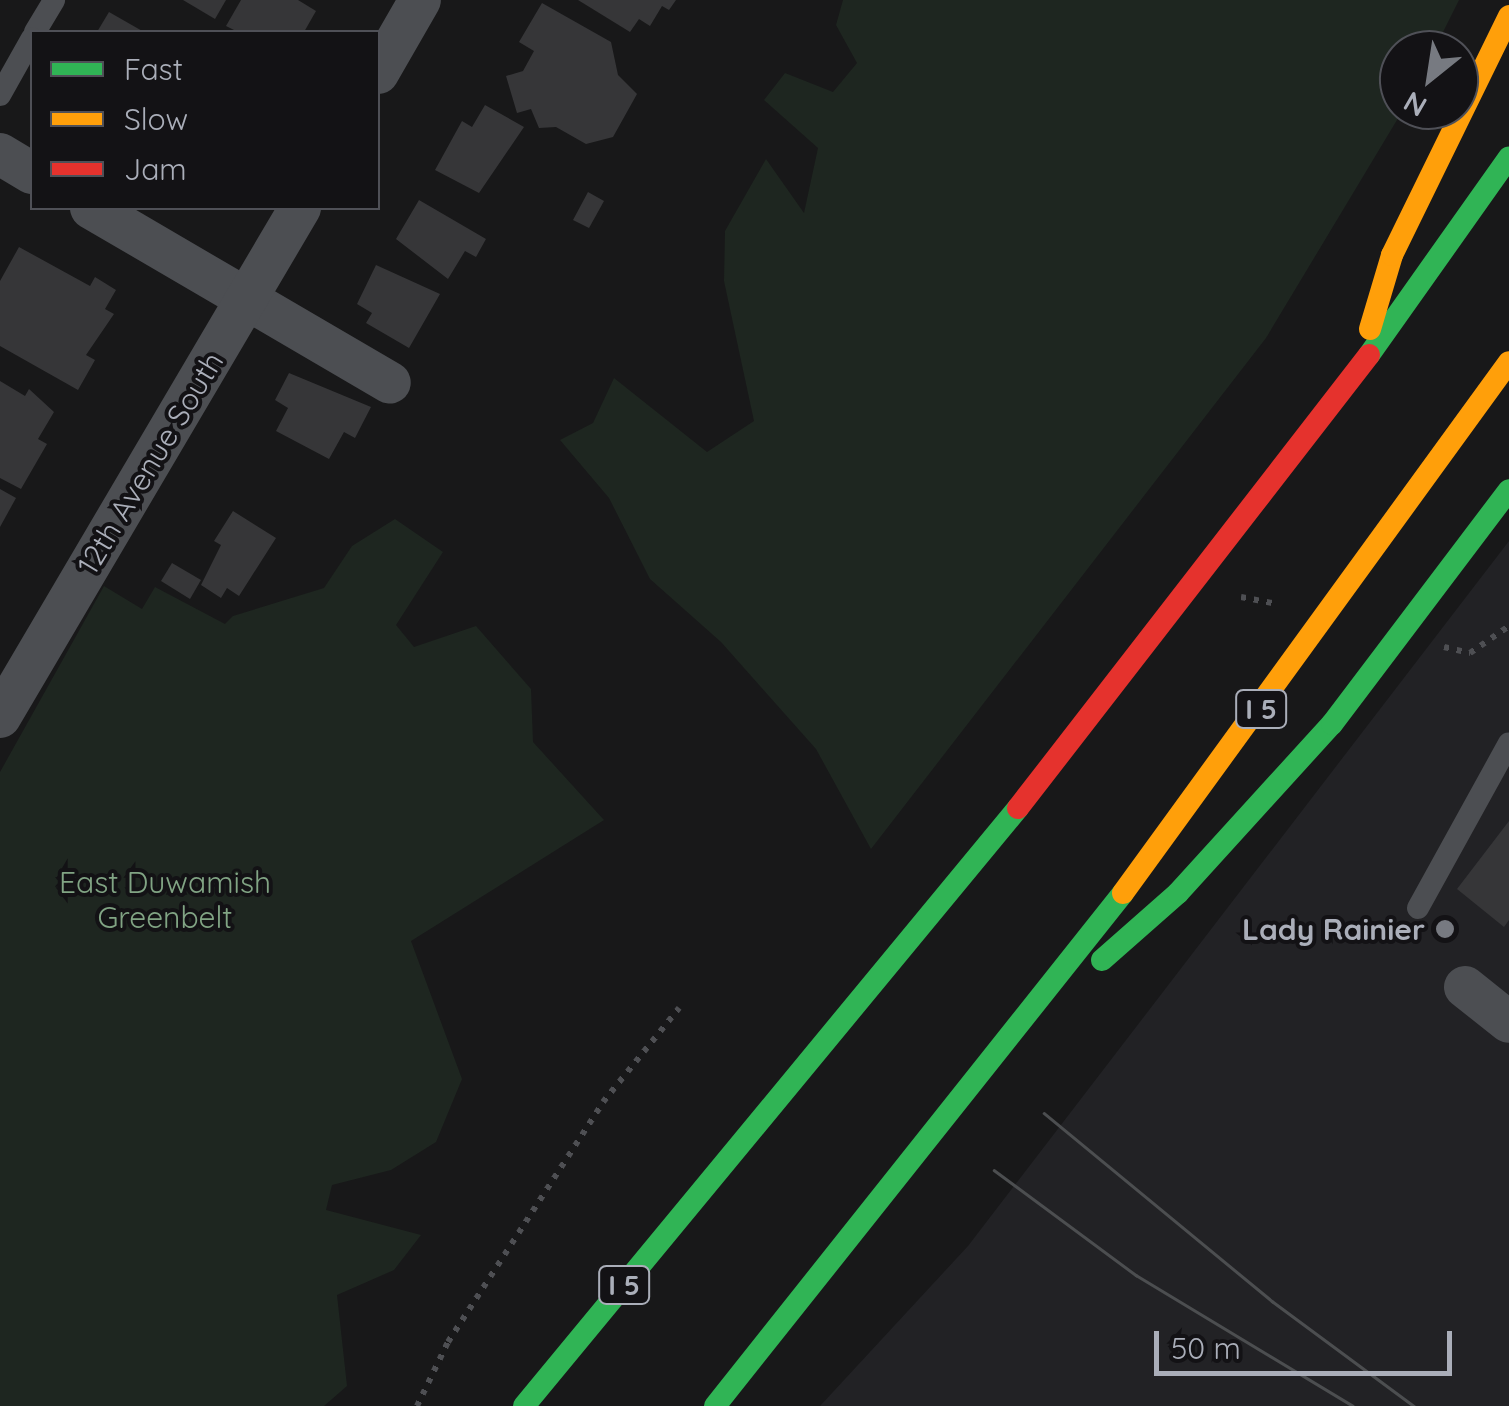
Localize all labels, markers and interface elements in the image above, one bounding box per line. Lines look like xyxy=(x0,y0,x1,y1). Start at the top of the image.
legend xyxy=(30,30,380,210)
north arrow xyxy=(1379,30,1479,130)
text: Fast xyxy=(124,50,183,88)
text: N xyxy=(1397,84,1432,125)
text: Slow xyxy=(124,100,188,138)
text: Jam xyxy=(124,150,187,188)
street label: 12th Avenue South xyxy=(69,345,231,581)
road number: I 5 xyxy=(1234,686,1288,732)
park label: East Duwamish Greenbelt xyxy=(59,864,271,934)
place label: Lady Rainier xyxy=(1242,911,1425,947)
marker: Lady Rainier xyxy=(1434,918,1456,940)
road number: I 5 xyxy=(596,1262,652,1308)
scale bar xyxy=(1159,1311,1456,1373)
text: 50 m xyxy=(1171,1329,1241,1367)

